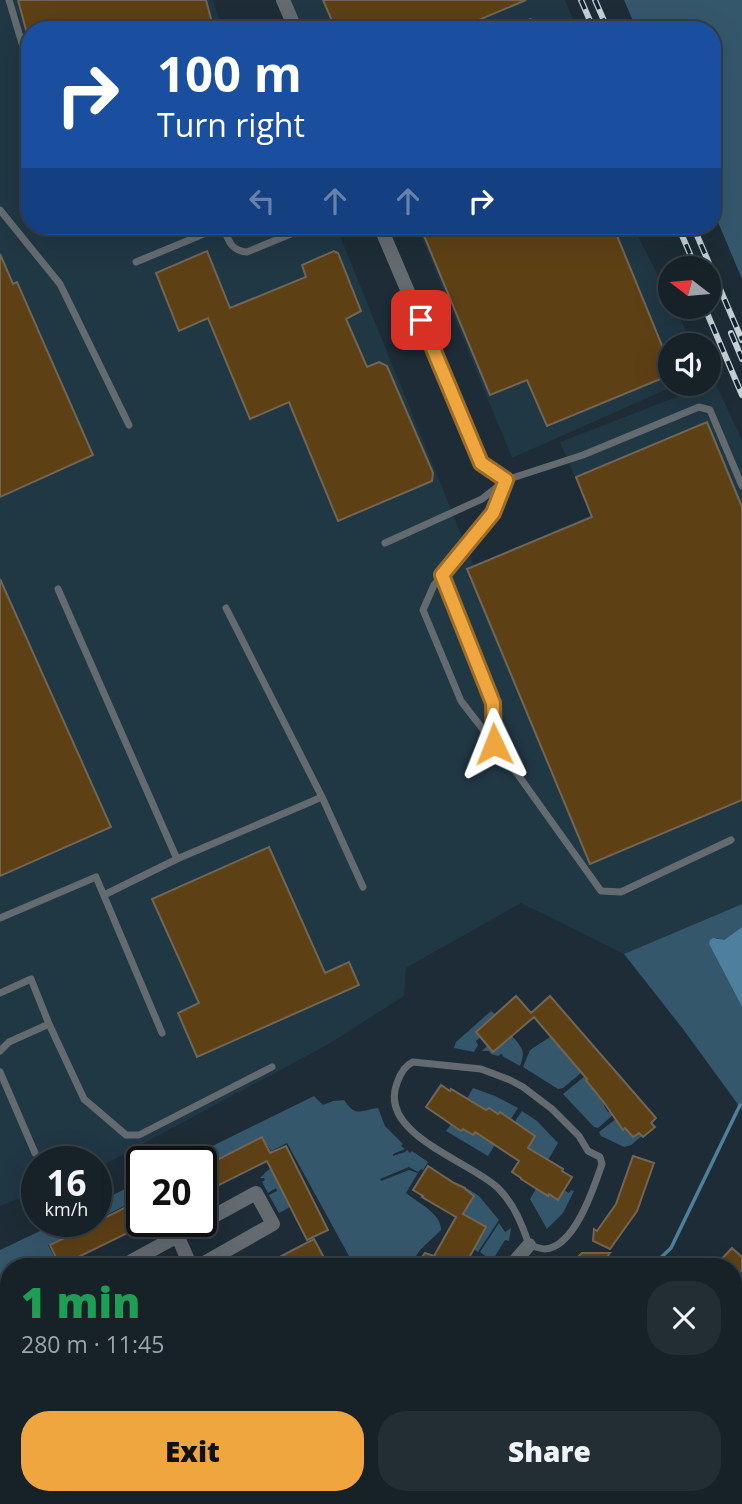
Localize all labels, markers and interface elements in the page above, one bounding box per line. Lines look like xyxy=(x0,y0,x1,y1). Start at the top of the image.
text: 100 m xyxy=(157,40,302,106)
icon: right xyxy=(42,49,133,140)
text: Turn right xyxy=(157,103,305,146)
icon: left xyxy=(243,182,281,220)
icon: ahead xyxy=(316,182,354,220)
icon: ahead xyxy=(389,182,427,220)
icon: right xyxy=(462,182,500,220)
north arrow xyxy=(658,256,721,318)
map controls xyxy=(658,256,721,396)
pin xyxy=(391,290,451,350)
icon: arrive xyxy=(402,301,440,339)
button: sound xyxy=(658,333,721,396)
position arrow xyxy=(457,707,531,781)
speed limit sign: 20 xyxy=(126,1146,217,1237)
text: 16 xyxy=(46,1159,87,1206)
text: km/h xyxy=(45,1197,88,1221)
text: 1 min xyxy=(21,1273,140,1330)
button: close xyxy=(647,1281,721,1355)
text: 280 m · 11:45 xyxy=(21,1328,164,1360)
button: Exit xyxy=(21,1411,364,1491)
button: Share xyxy=(378,1411,721,1491)

